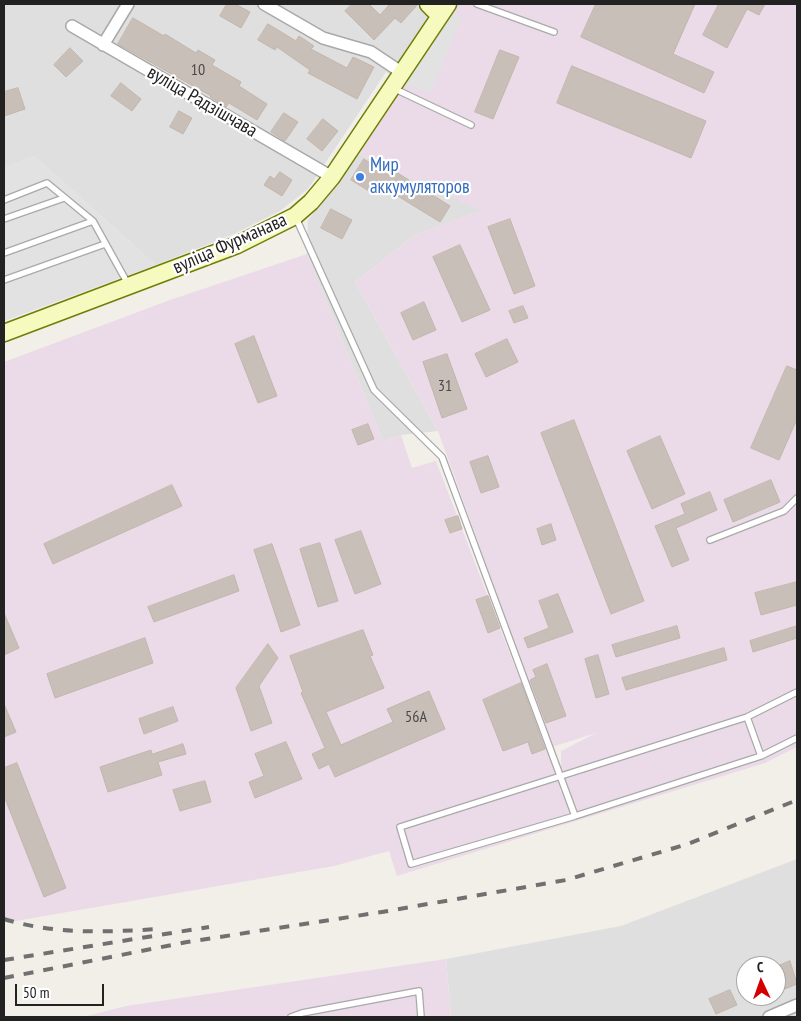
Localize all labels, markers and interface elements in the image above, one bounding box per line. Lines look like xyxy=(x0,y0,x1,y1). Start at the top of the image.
house number: 10 xyxy=(191,60,205,80)
street label: вуліца Радзішчава xyxy=(143,61,261,143)
place label: Мир аккумуляторов xyxy=(370,155,470,199)
marker: Мир аккумуляторов xyxy=(354,171,366,183)
street label: вуліца Фурманава xyxy=(170,209,290,279)
house number: 31 xyxy=(438,376,452,396)
house number: 56А xyxy=(405,707,427,727)
north arrow xyxy=(736,956,786,1006)
text: С xyxy=(757,958,764,976)
scale bar xyxy=(18,974,106,1006)
text: 50 m xyxy=(23,983,49,1002)

